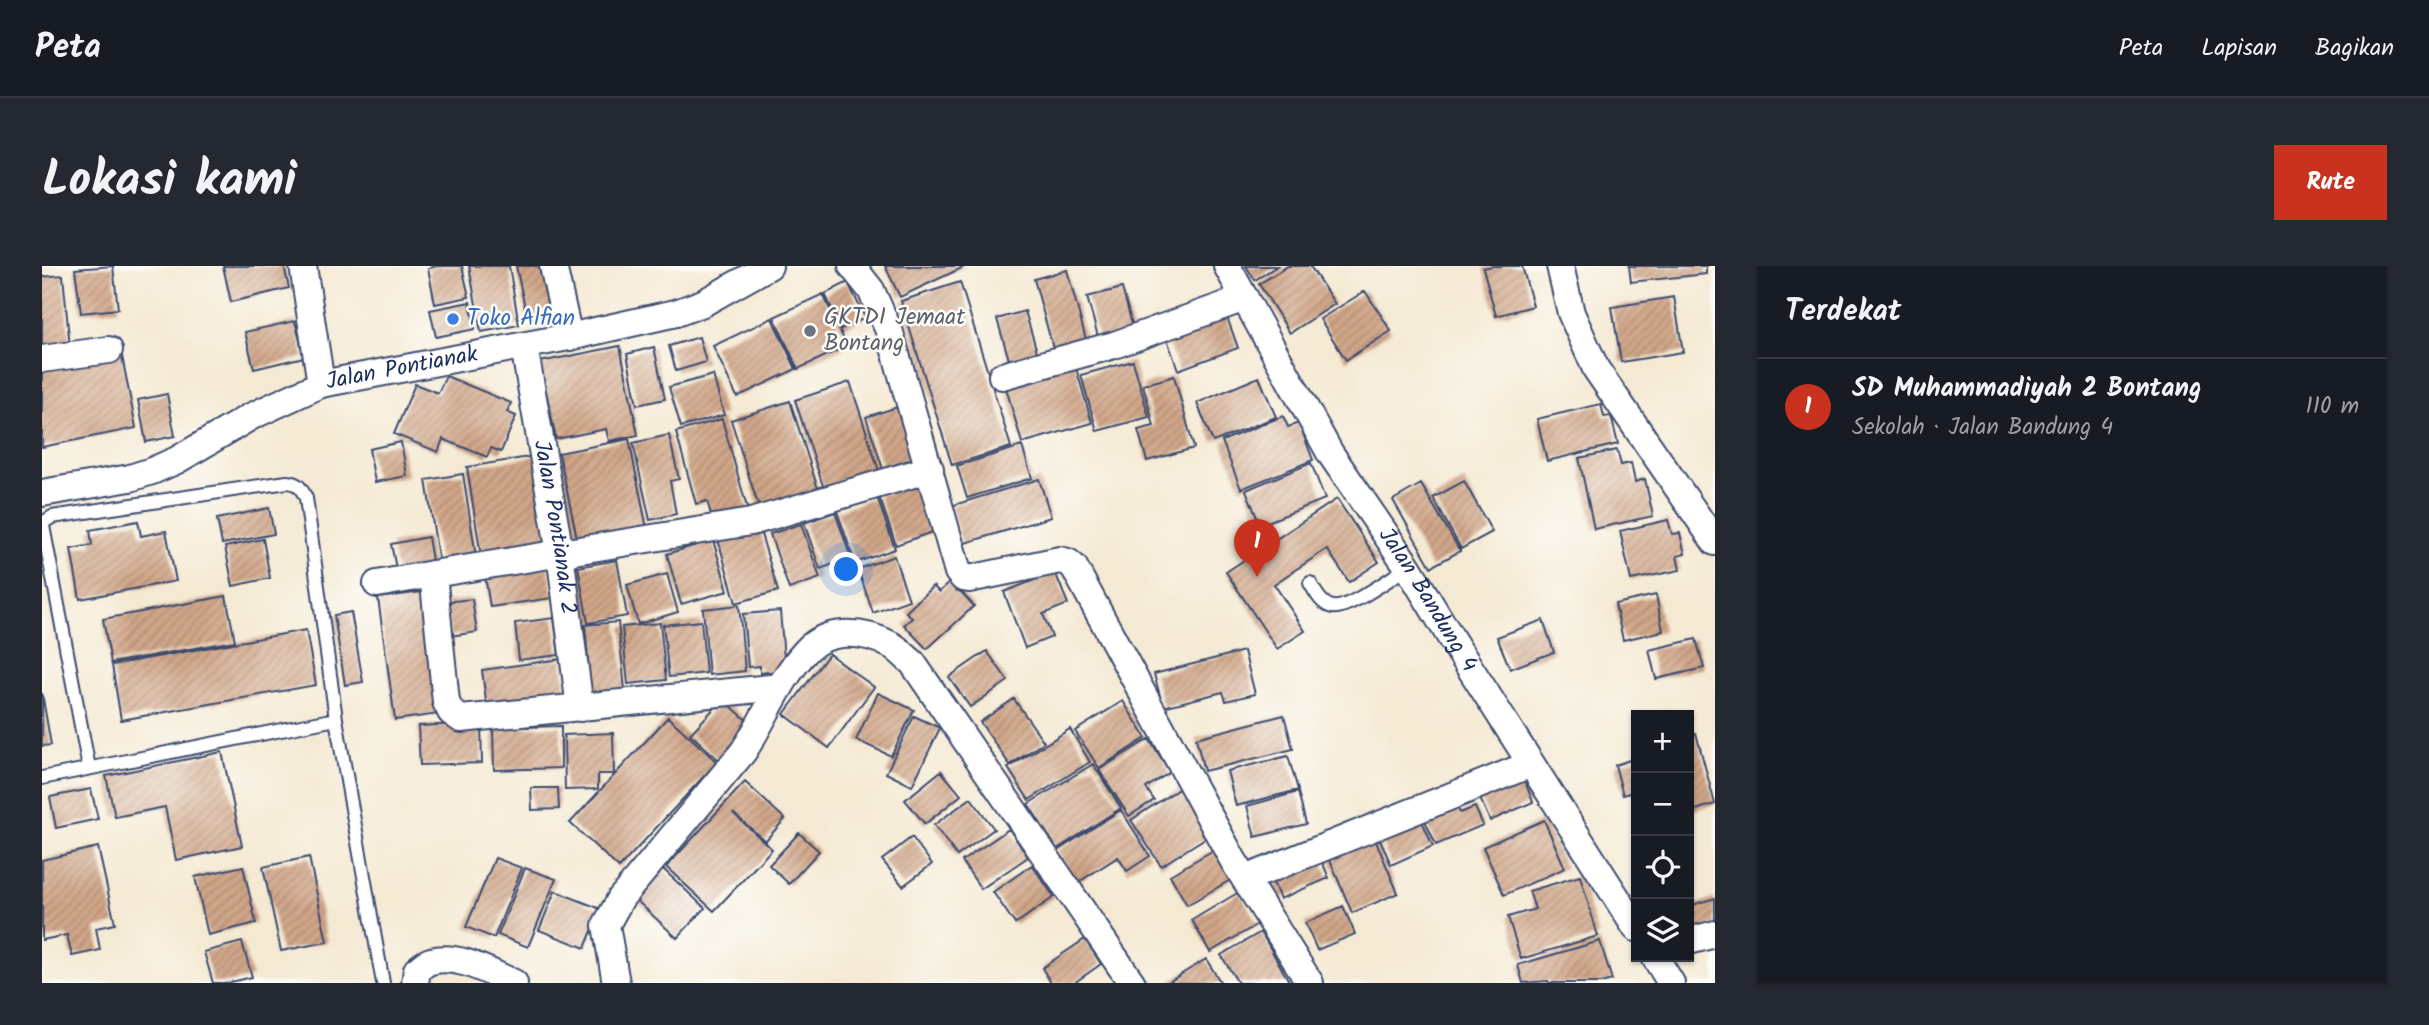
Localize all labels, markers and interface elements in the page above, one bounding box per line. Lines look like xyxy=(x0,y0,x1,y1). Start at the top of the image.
text: Peta xyxy=(35,22,101,75)
text: Peta xyxy=(2119,29,2163,68)
text: Lapisan xyxy=(2201,29,2277,68)
text: Bagikan xyxy=(2315,29,2394,68)
text: Lokasi kami xyxy=(42,143,297,221)
button: Rute xyxy=(2274,145,2387,220)
text: Terdekat xyxy=(1785,288,1901,336)
place label: GKTDI Jemaat Bontang xyxy=(824,300,966,362)
place label: Toko Alfian xyxy=(467,301,575,337)
marker: Toko Alfian xyxy=(445,311,461,327)
marker: GKTDI Jemaat Bontang xyxy=(802,323,818,339)
street label: Jalan Pontianak xyxy=(323,337,481,401)
text: SD Muhammadiyah 2 Bontang xyxy=(1852,368,2201,410)
text: 1 xyxy=(1805,389,1811,425)
text: 110 m xyxy=(2306,389,2359,425)
text: Sekolah · Jalan Bandung 4 xyxy=(1852,410,2113,446)
street label: Jalan Pontianak 2 xyxy=(523,437,586,617)
pin: 1 xyxy=(1234,519,1280,577)
street label: Jalan Bandung 4 xyxy=(1368,520,1486,680)
your location xyxy=(829,552,863,586)
map controls xyxy=(1631,710,1694,962)
button: + xyxy=(1631,710,1694,773)
button: − xyxy=(1631,773,1694,836)
button: locate xyxy=(1631,836,1694,899)
button: layers xyxy=(1631,899,1694,962)

